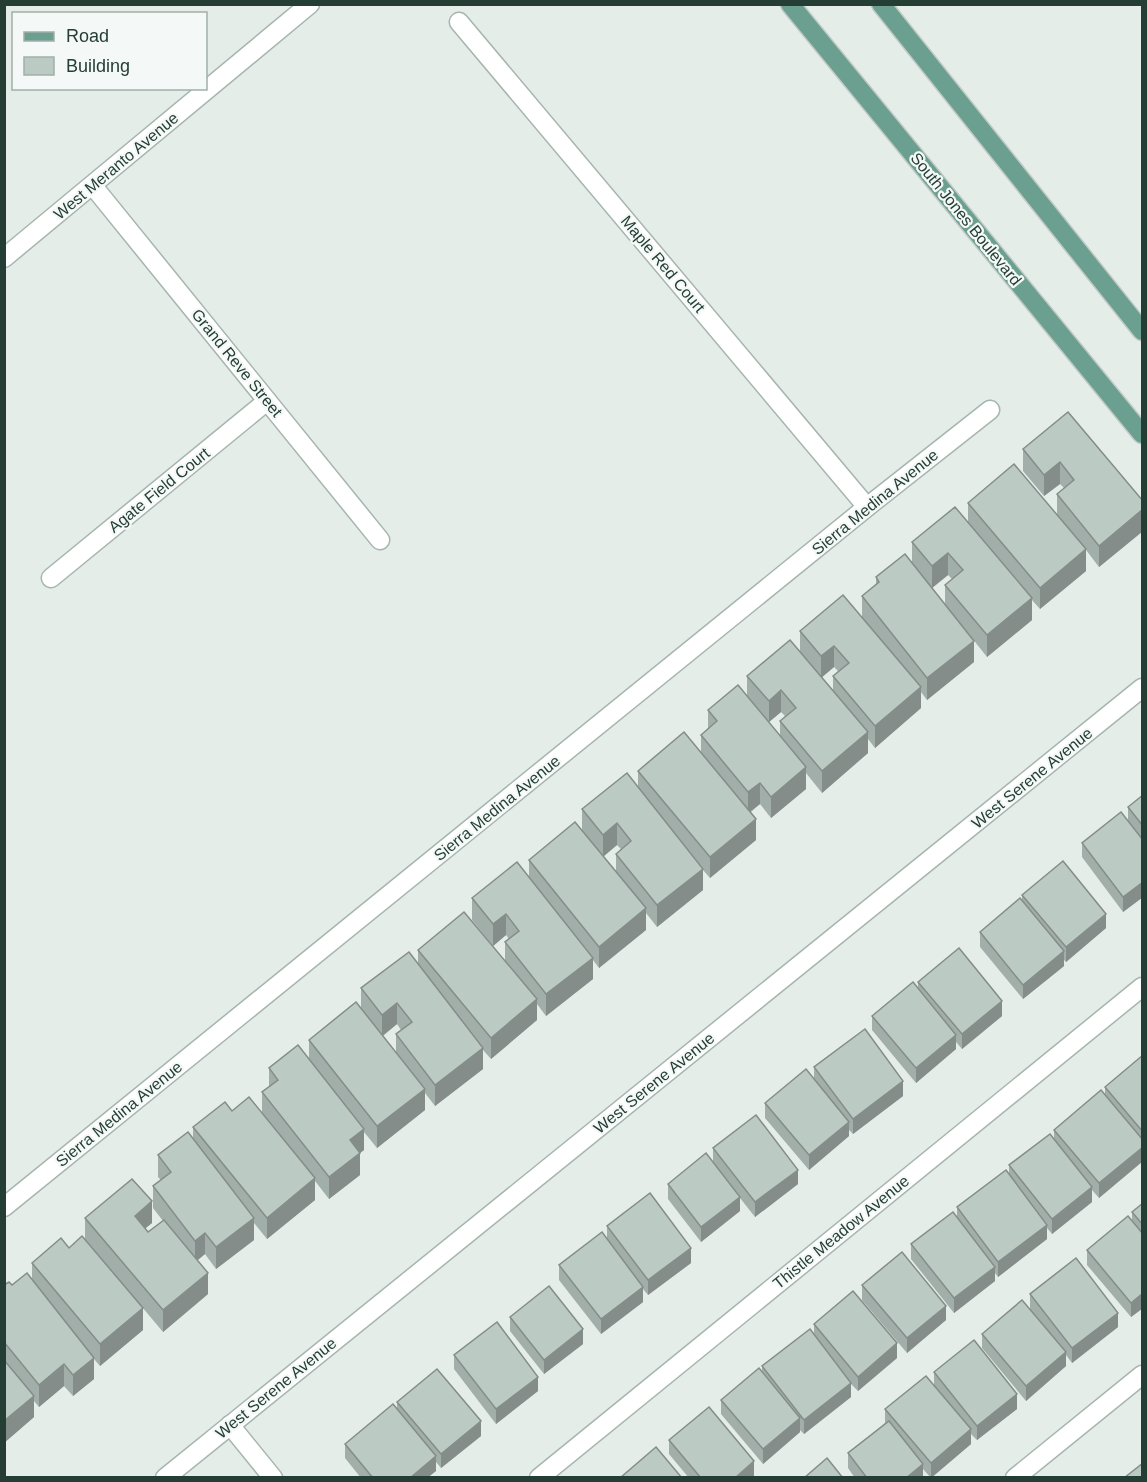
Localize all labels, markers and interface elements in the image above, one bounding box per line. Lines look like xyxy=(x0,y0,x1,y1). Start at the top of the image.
legend xyxy=(12,12,207,90)
text: Road xyxy=(66,26,109,46)
text: Building xyxy=(66,56,130,76)
street label: West Meranto Avenue xyxy=(50,109,182,223)
street label: South Jones Boulevard xyxy=(907,149,1025,289)
street label: Maple Red Court xyxy=(618,212,709,316)
street label: Grand Reve Street xyxy=(188,306,286,421)
street label: Agate Field Court xyxy=(105,444,213,536)
street label: Sierra Medina Avenue xyxy=(809,446,941,558)
street label: West Serene Avenue xyxy=(968,724,1096,832)
street label: Sierra Medina Avenue xyxy=(431,752,563,864)
street label: West Serene Avenue xyxy=(590,1029,718,1137)
street label: Sierra Medina Avenue xyxy=(53,1058,185,1170)
street label: Thistle Meadow Avenue xyxy=(770,1172,912,1292)
street label: West Serene Avenue xyxy=(212,1334,340,1442)

